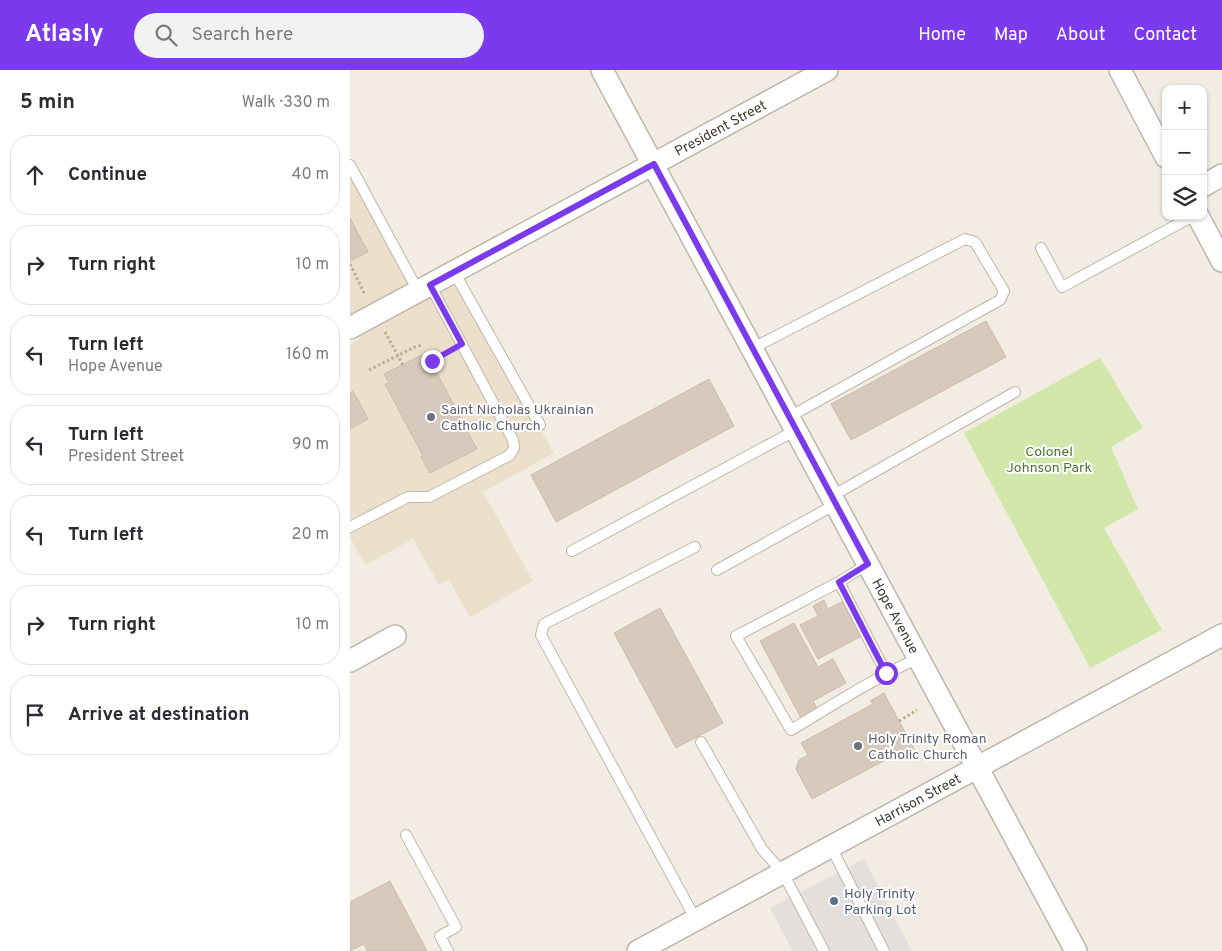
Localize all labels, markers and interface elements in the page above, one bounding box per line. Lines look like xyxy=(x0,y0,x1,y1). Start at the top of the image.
search box xyxy=(134,13,484,58)
text: Atlasly xyxy=(25,20,104,50)
icon: search xyxy=(152,21,180,49)
text: Search here xyxy=(192,23,293,47)
text: Home xyxy=(918,24,966,47)
text: Map xyxy=(994,24,1028,47)
text: About xyxy=(1056,24,1105,47)
text: Contact xyxy=(1133,24,1197,47)
map controls xyxy=(1162,85,1207,220)
button: + xyxy=(1162,85,1207,130)
text: 5 min xyxy=(20,89,75,116)
text: Walk · 330 m xyxy=(242,93,330,113)
street label: President Street xyxy=(672,97,770,161)
button: − xyxy=(1162,130,1207,175)
icon: ahead xyxy=(21,161,49,189)
text: Continue xyxy=(68,163,147,187)
text: 40 m xyxy=(291,165,329,185)
button: layers xyxy=(1162,175,1207,220)
icon: right xyxy=(21,251,49,279)
text: Turn right xyxy=(68,253,156,277)
text: 10 m xyxy=(295,255,329,275)
text: Turn left xyxy=(68,333,144,357)
icon: left xyxy=(21,341,49,369)
text: 160 m xyxy=(286,345,329,365)
route end xyxy=(421,350,444,373)
text: Hope Avenue xyxy=(68,357,163,377)
place label: Saint Nicholas Ukrainian Catholic Church xyxy=(441,402,594,435)
marker: Saint Nicholas Ukrainian Catholic Church xyxy=(425,411,437,423)
text: Turn left xyxy=(68,423,144,447)
icon: left xyxy=(21,431,49,459)
text: 90 m xyxy=(292,435,329,455)
park label: Colonel Johnson Park xyxy=(1006,444,1092,477)
text: President Street xyxy=(68,447,184,467)
icon: left xyxy=(21,521,49,549)
text: Turn left xyxy=(68,523,144,547)
text: 20 m xyxy=(292,525,329,545)
street label: Hope Avenue xyxy=(867,576,922,657)
icon: right xyxy=(21,611,49,639)
text: Turn right xyxy=(68,613,156,637)
text: 10 m xyxy=(295,615,329,635)
route start xyxy=(875,662,898,685)
icon: arrive xyxy=(21,701,49,729)
text: Arrive at destination xyxy=(68,703,249,727)
place label: Holy Trinity Roman Catholic Church xyxy=(868,731,987,764)
marker: Holy Trinity Roman Catholic Church xyxy=(852,740,864,752)
street label: Harrison Street xyxy=(872,771,964,831)
place label: Holy Trinity Parking Lot xyxy=(844,886,917,919)
marker: Holy Trinity Parking Lot xyxy=(828,895,840,907)

